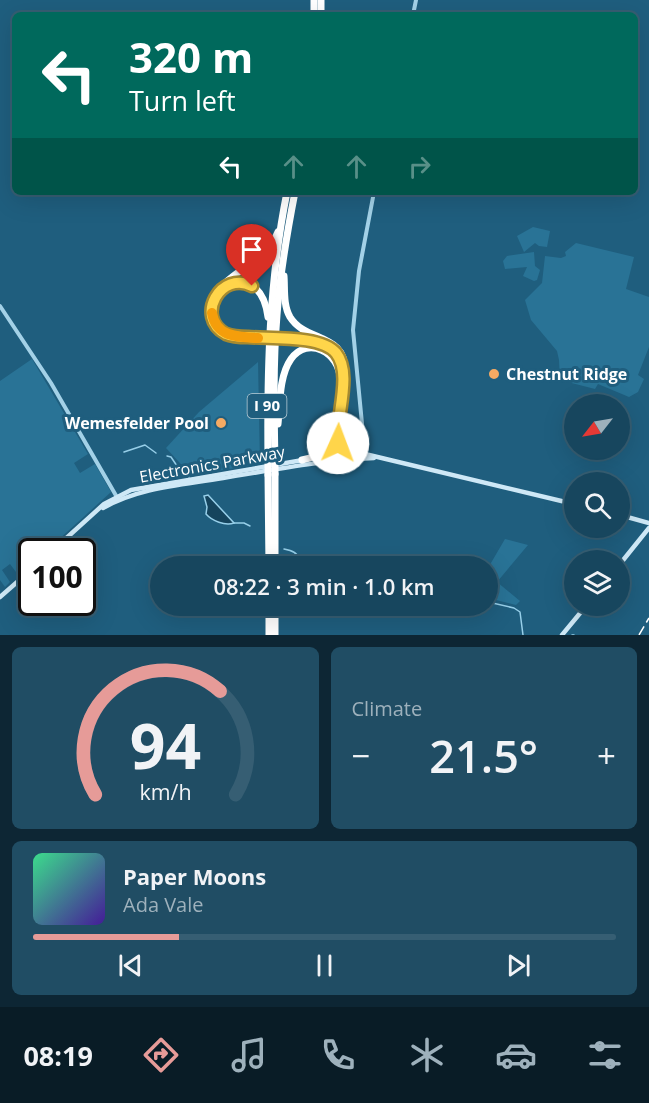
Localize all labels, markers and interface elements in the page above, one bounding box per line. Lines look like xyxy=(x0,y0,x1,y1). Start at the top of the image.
text: 320 m xyxy=(129,28,253,85)
icon: left xyxy=(30,36,108,114)
text: Turn left xyxy=(129,82,236,119)
icon: left xyxy=(214,150,247,183)
icon: ahead xyxy=(277,150,310,183)
icon: ahead xyxy=(340,150,373,183)
icon: right xyxy=(403,150,436,183)
pin xyxy=(226,224,277,286)
icon: arrive xyxy=(235,233,268,266)
place label: Chestnut Ridge xyxy=(506,363,627,385)
marker: Chestnut Ridge xyxy=(487,367,501,381)
road number: I 90 xyxy=(248,394,286,418)
north arrow xyxy=(564,394,630,460)
map controls xyxy=(564,394,630,616)
position arrow xyxy=(306,411,370,475)
place label: Wemesfelder Pool xyxy=(65,412,209,434)
marker: Wemesfelder Pool xyxy=(214,416,228,430)
street label: Electronics Parkway xyxy=(137,440,288,488)
button: search xyxy=(564,472,630,538)
speed limit sign: 100 xyxy=(18,538,96,616)
button: layers xyxy=(564,550,630,616)
text: 08:22 · 3 min · 1.0 km xyxy=(213,571,435,601)
text: Climate xyxy=(352,695,422,722)
text: 94 xyxy=(130,702,201,787)
text: 21.5° xyxy=(429,725,538,786)
text: − xyxy=(352,733,370,778)
text: + xyxy=(597,733,616,778)
text: km/h xyxy=(139,777,191,806)
text: Paper Moons xyxy=(123,861,266,891)
text: Ada Vale xyxy=(123,891,204,918)
icon: previous xyxy=(114,949,147,982)
icon: pause xyxy=(308,949,341,982)
icon: next xyxy=(502,949,535,982)
icon: directions xyxy=(140,1034,182,1076)
icon: music xyxy=(228,1034,270,1076)
icon: phone xyxy=(317,1034,359,1076)
icon: climate xyxy=(406,1034,448,1076)
icon: car xyxy=(495,1034,537,1076)
icon: filters xyxy=(584,1034,626,1076)
text: 08:19 xyxy=(23,1037,93,1074)

